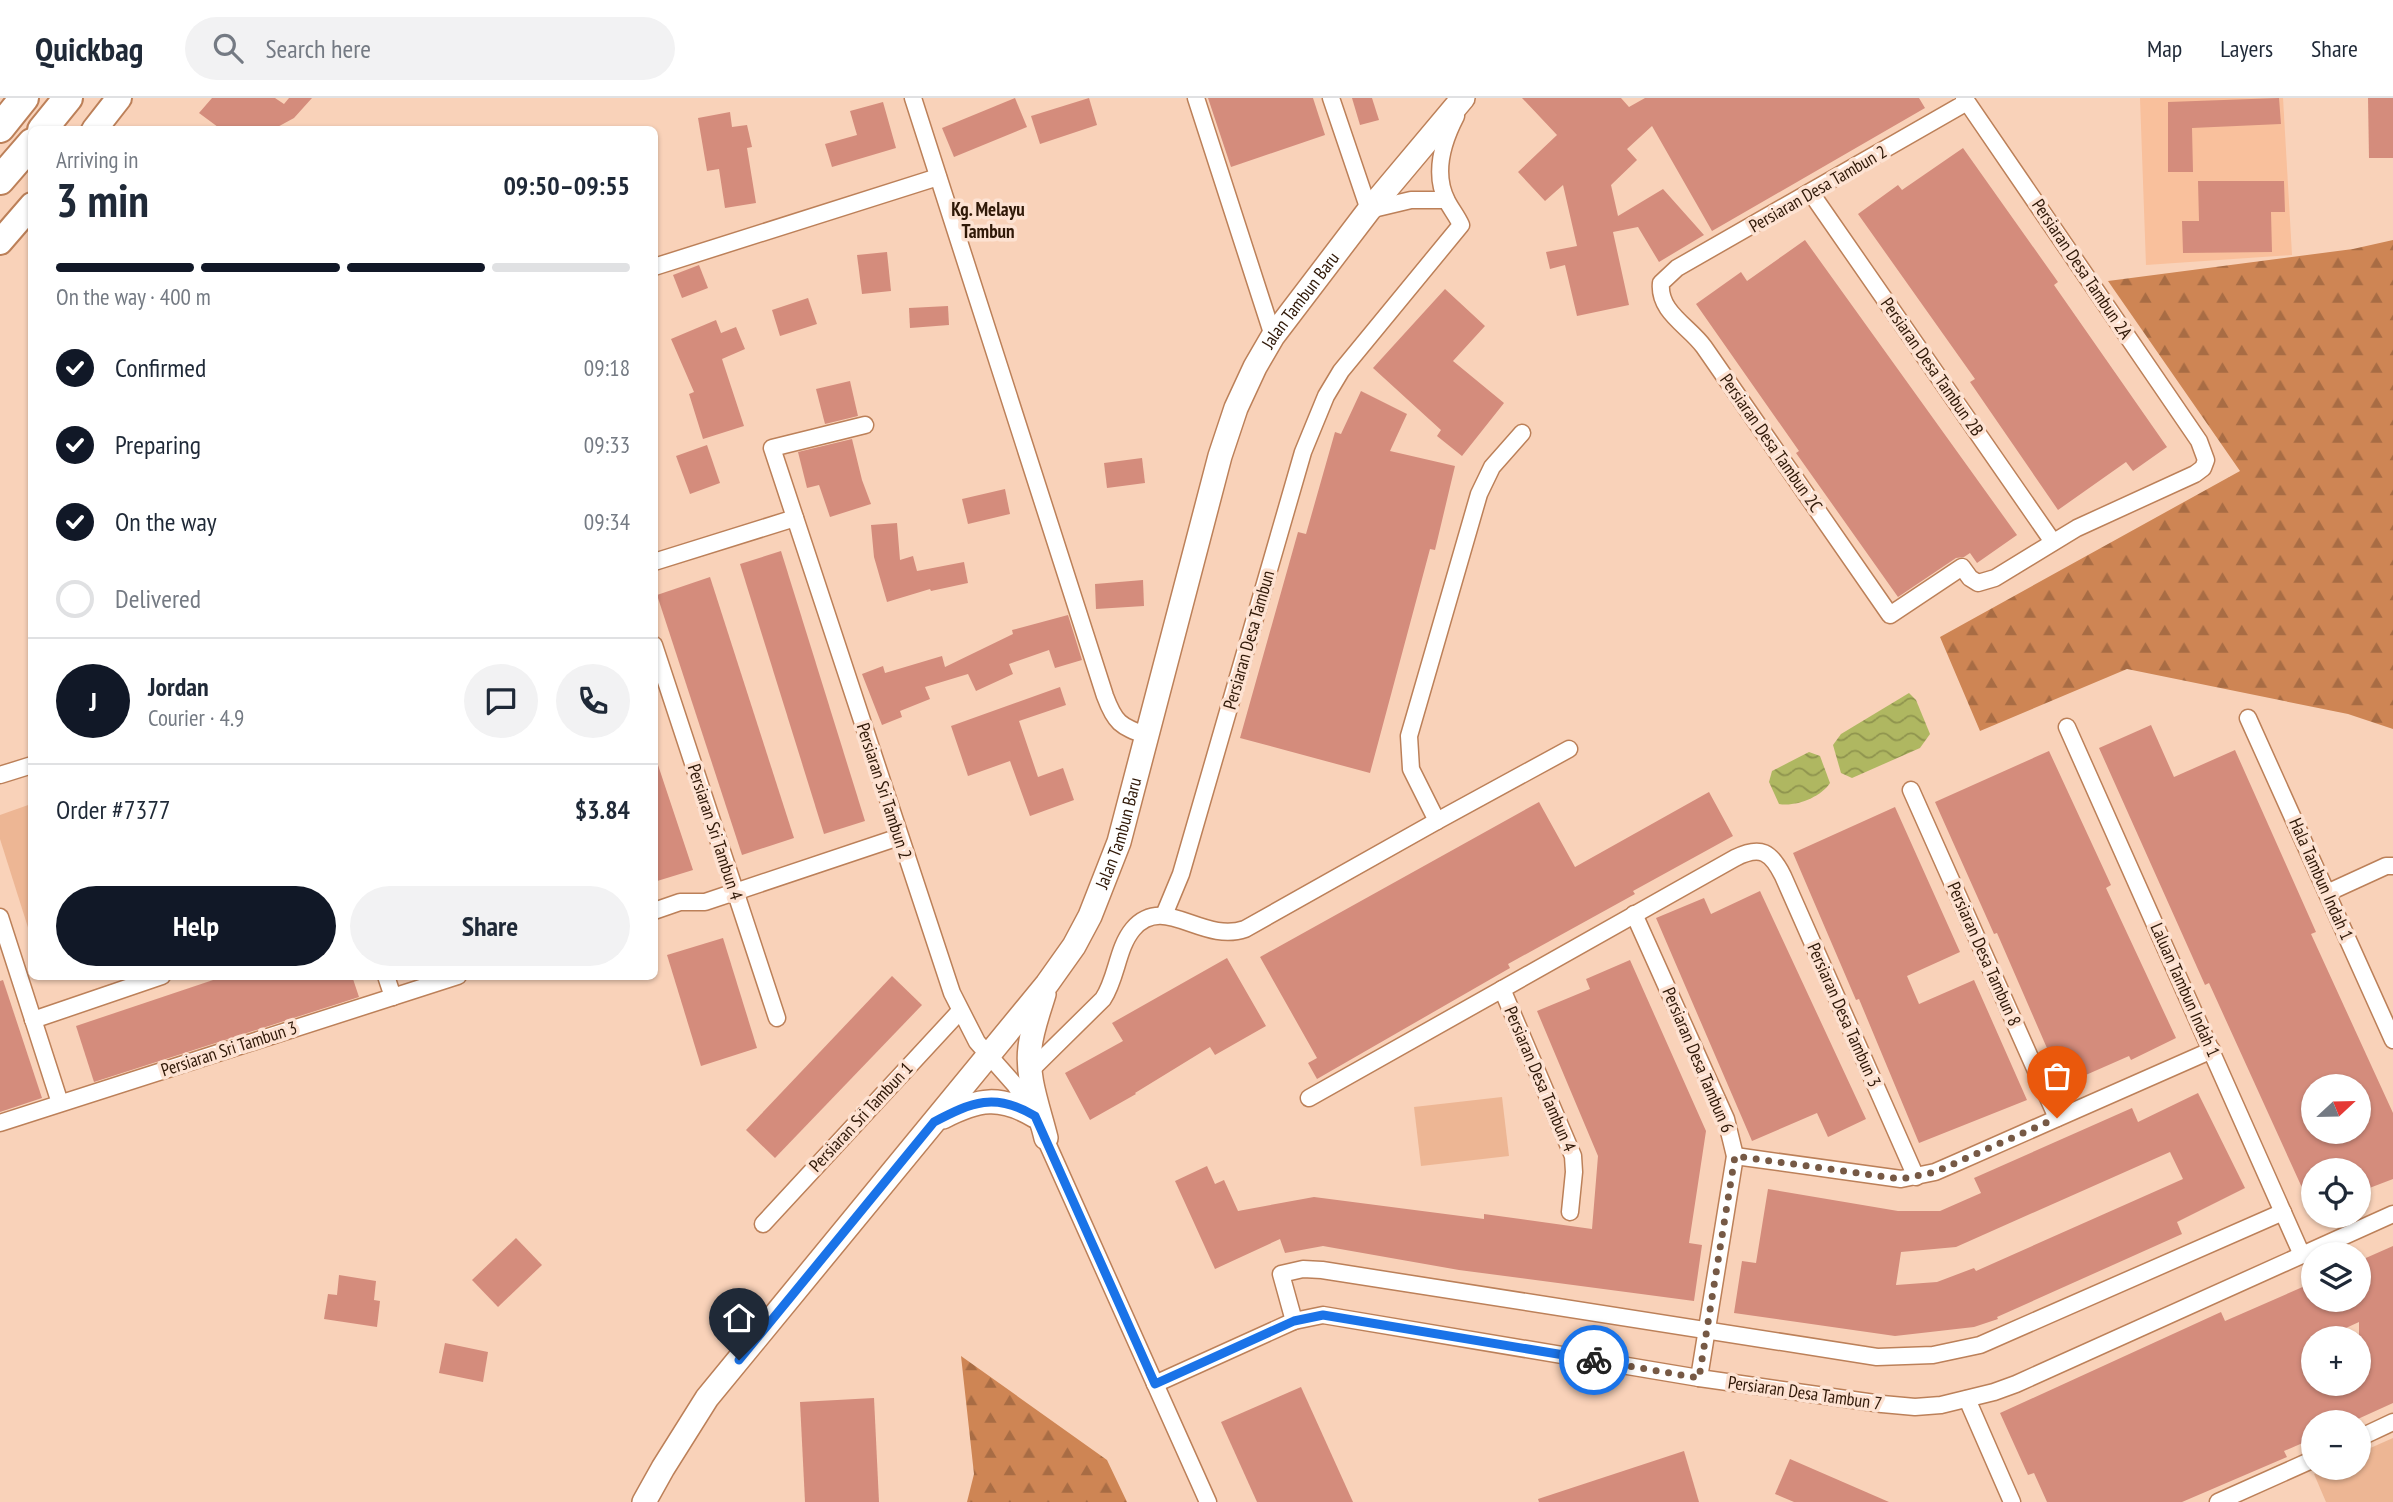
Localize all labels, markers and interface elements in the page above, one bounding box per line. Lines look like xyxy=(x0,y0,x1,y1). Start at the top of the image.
search box xyxy=(185,17,675,80)
text: Quickbag xyxy=(35,27,143,70)
icon: search xyxy=(209,29,247,67)
text: Search here xyxy=(265,32,371,65)
text: Map xyxy=(2147,33,2182,64)
text: Layers xyxy=(2220,33,2273,64)
text: Share xyxy=(2311,33,2358,64)
street label: Persiaran Desa Tambun 2 xyxy=(1745,140,1891,237)
text: Arriving in xyxy=(56,145,138,174)
text: 09:50–09:55 xyxy=(503,169,630,202)
text: 3 min xyxy=(56,170,149,230)
street label: Persiaran Desa Tambun 2A xyxy=(2027,194,2138,343)
district label: Kg. Melayu Tambun xyxy=(951,197,1025,243)
street label: Jalan Tambun Baru xyxy=(1256,247,1344,353)
text: On the way · 400 m xyxy=(56,282,211,311)
street label: Persiaran Desa Tambun 2B xyxy=(1876,293,1989,440)
icon: check xyxy=(56,349,94,387)
text: Confirmed xyxy=(115,351,206,384)
text: 09:18 xyxy=(584,353,630,382)
street label: Persiaran Desa Tambun 2C xyxy=(1715,369,1828,516)
icon: check xyxy=(56,426,94,464)
text: Preparing xyxy=(115,428,201,461)
text: 09:33 xyxy=(584,430,630,459)
icon: check xyxy=(56,503,94,541)
text: On the way xyxy=(115,505,217,538)
text: 09:34 xyxy=(584,507,630,536)
street label: Persiaran Desa Tambun xyxy=(1218,568,1279,712)
text: Delivered xyxy=(115,582,201,615)
button: chat xyxy=(464,664,538,738)
button: phone xyxy=(556,664,630,738)
text: Jordan xyxy=(148,670,209,703)
text: J xyxy=(89,685,97,718)
text: Courier · 4.9 xyxy=(148,703,244,732)
street label: Persiaran Sri Tambun 2 xyxy=(852,720,917,862)
street label: Persiaran Sri Tambun 4 xyxy=(683,761,748,903)
street label: Jalan Tambun Baru xyxy=(1090,775,1146,893)
text: Order #7377 xyxy=(56,793,171,826)
text: $3.84 xyxy=(575,793,630,826)
street label: Hala Tambun Indah 1 xyxy=(2284,814,2359,943)
street label: Persiaran Desa Tambun 8 xyxy=(1942,878,2027,1029)
button: Help xyxy=(56,886,336,966)
button: Share xyxy=(350,886,630,966)
street label: Laluan Tambun Indah 1 xyxy=(2146,919,2225,1061)
street label: Persiaran Desa Tambun 3 xyxy=(1802,939,1887,1090)
street label: Persiaran Desa Tambun 6 xyxy=(1658,984,1739,1136)
street label: Persiaran Desa Tambun 4 xyxy=(1500,1003,1581,1155)
street label: Persiaran Sri Tambun 3 xyxy=(158,1016,300,1081)
pin xyxy=(2027,1046,2087,1118)
street label: Persiaran Sri Tambun 1 xyxy=(804,1057,917,1176)
icon: bag xyxy=(2038,1057,2076,1095)
north arrow xyxy=(2301,1074,2371,1144)
map controls xyxy=(2301,1074,2371,1480)
button: locate xyxy=(2301,1158,2371,1228)
button: layers xyxy=(2301,1242,2371,1312)
pin xyxy=(709,1288,769,1360)
icon: home xyxy=(720,1299,758,1337)
courier xyxy=(1559,1325,1629,1395)
button: + xyxy=(2301,1326,2371,1396)
icon: bike xyxy=(1575,1341,1613,1379)
street label: Persiaran Desa Tambun 7 xyxy=(1727,1370,1884,1415)
button: − xyxy=(2301,1410,2371,1480)

